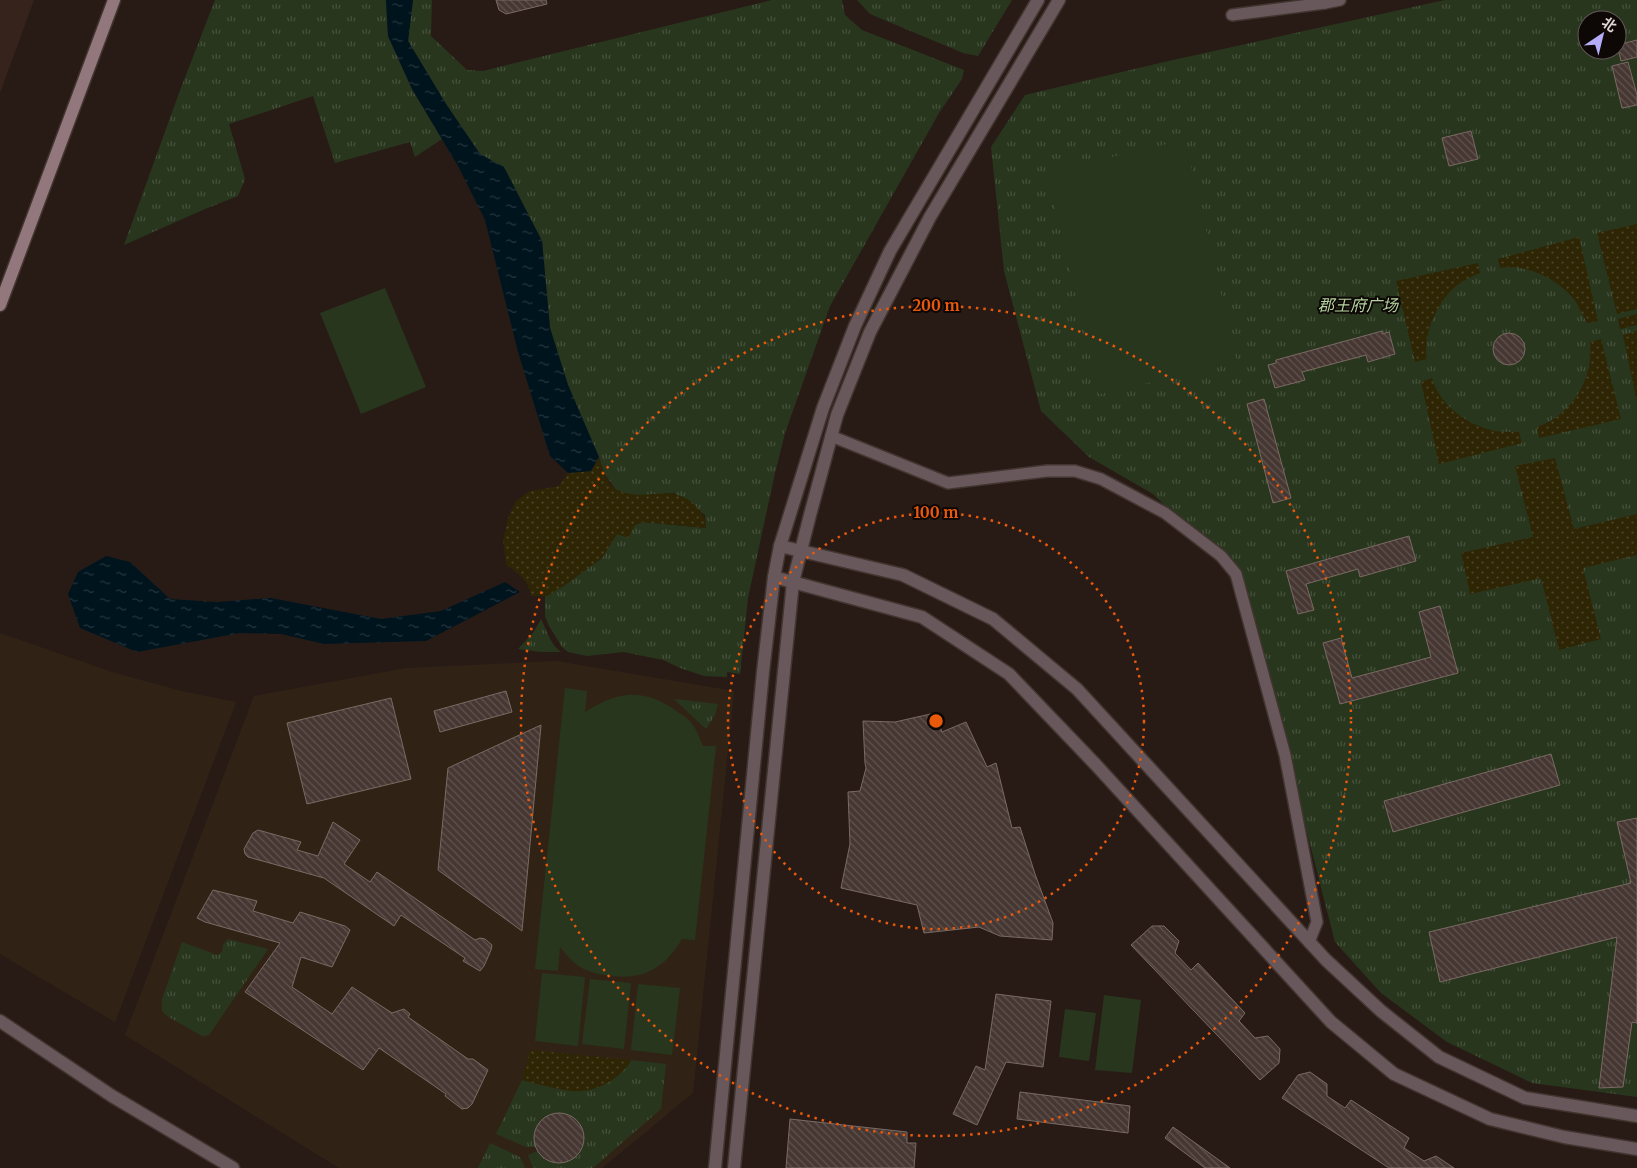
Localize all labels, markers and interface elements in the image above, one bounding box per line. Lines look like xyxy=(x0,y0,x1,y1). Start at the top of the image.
north arrow xyxy=(1577,10,1627,60)
text: 北 xyxy=(1599,13,1620,36)
park label: 郡王府广场 xyxy=(1318,295,1400,315)
text: 200 m xyxy=(912,296,960,315)
text: 100 m xyxy=(914,503,958,522)
centre of rings xyxy=(927,712,945,730)

